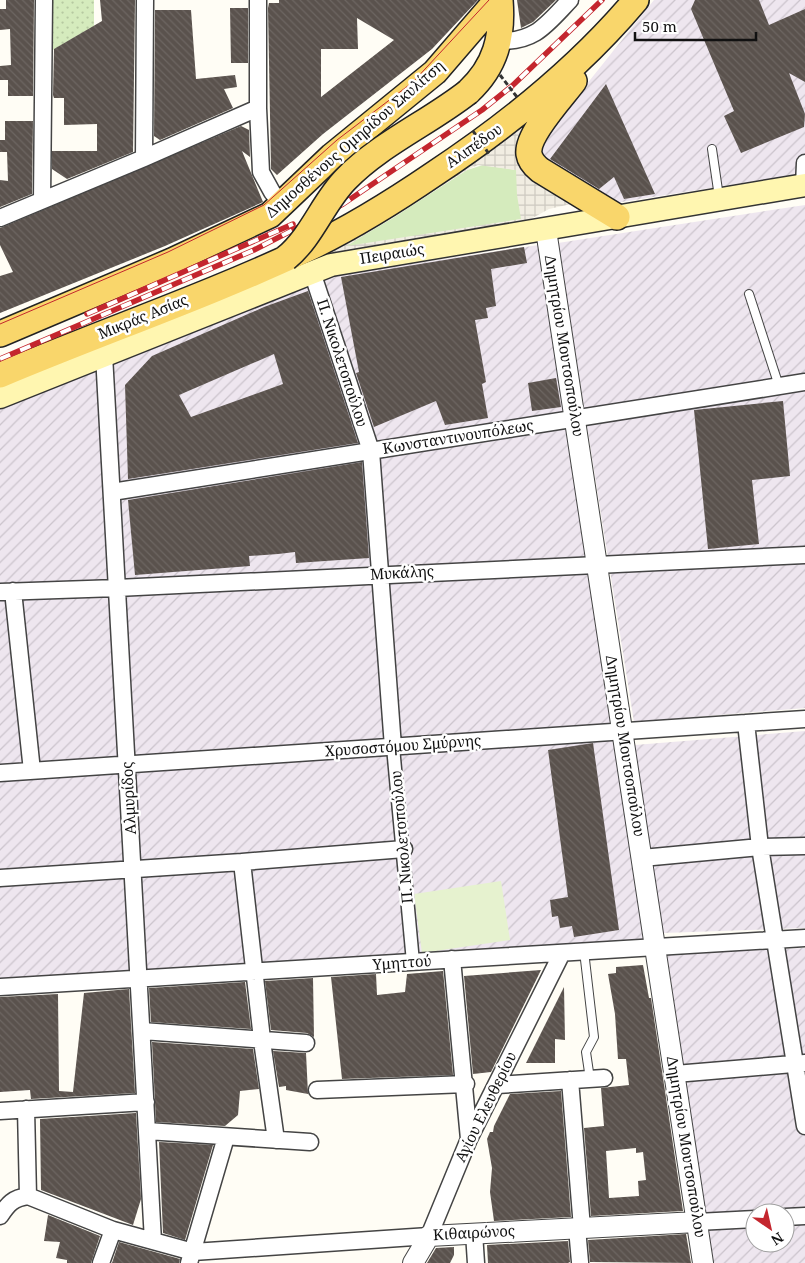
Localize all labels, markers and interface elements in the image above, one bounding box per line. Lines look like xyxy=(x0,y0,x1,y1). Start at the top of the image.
scale bar xyxy=(635,10,756,42)
text: 50 m xyxy=(642,16,677,36)
street label: Δημοσθένους Ομηρίδου Σκυλίτση xyxy=(261,55,448,221)
street label: Αλιπέδου xyxy=(441,118,506,172)
street label: Πειραιώς xyxy=(358,238,425,268)
street label: Δημητρίου Μουτσοπούλου xyxy=(541,254,589,438)
street label: Μικράς Ασίας xyxy=(95,289,190,343)
street label: Π. Νικολετοπούλου xyxy=(313,296,373,429)
street label: Κωνσταντινουπόλεως xyxy=(381,414,535,458)
street label: Μυκάλης xyxy=(370,560,434,584)
street label: Δημητρίου Μουτσοπούλου xyxy=(602,654,650,838)
street label: Χρυσοστόμου Σμύρνης xyxy=(324,730,482,760)
street label: Αλμυρίδος xyxy=(116,761,140,835)
street label: Π. Νικολετοπούλου xyxy=(385,770,417,904)
street label: Υμηττού xyxy=(371,950,432,974)
street label: Αγίου Ελευθερίου xyxy=(450,1048,521,1165)
street label: Δημητρίου Μουτσοπούλου xyxy=(663,1055,711,1239)
north arrow xyxy=(745,1203,795,1253)
street label: Κιθαιρώνος xyxy=(432,1220,516,1244)
text: N xyxy=(768,1228,787,1250)

